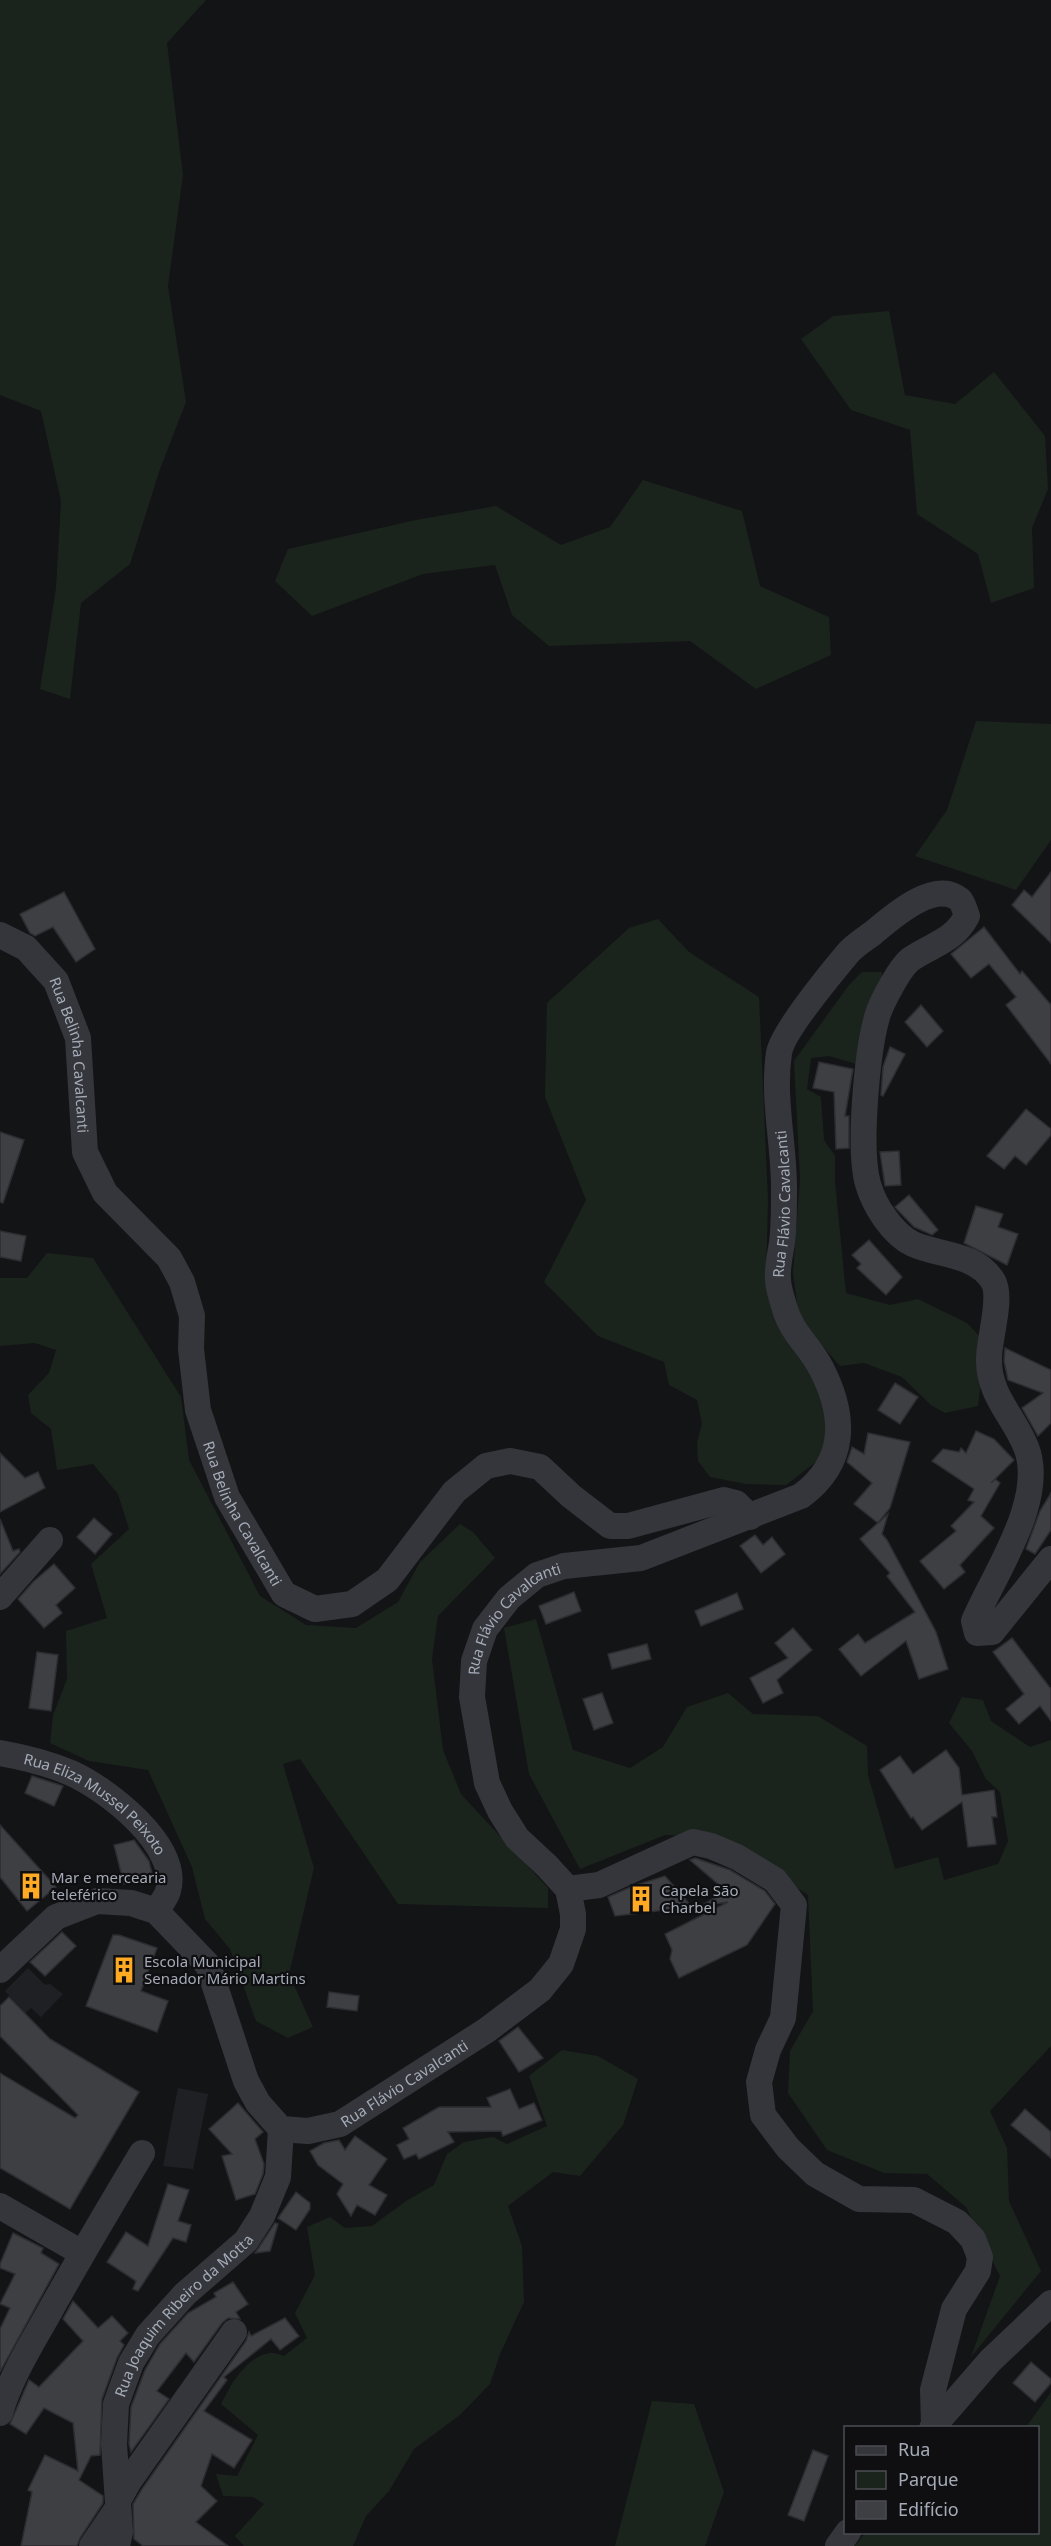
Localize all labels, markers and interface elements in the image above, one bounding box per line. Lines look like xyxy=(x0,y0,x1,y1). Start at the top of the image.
street label: Rua Belinha Cavalcanti xyxy=(45,974,94,1134)
street label: Rua Flávio Cavalcanti xyxy=(768,1130,794,1278)
street label: Rua Belinha Cavalcanti xyxy=(199,1438,287,1589)
street label: Rua Flávio Cavalcanti xyxy=(463,1558,563,1675)
street label: Rua Eliza Mussel Peixoto xyxy=(22,1748,171,1858)
place label: Mar e mercearia teleférico xyxy=(51,1867,166,1904)
building icon: Mar e mercearia teleférico xyxy=(16,1871,46,1901)
place label: Capela São Charbel xyxy=(661,1880,739,1917)
building icon: Capela São Charbel xyxy=(626,1884,656,1914)
place label: Escola Municipal Senador Mário Martins xyxy=(144,1951,306,1988)
building icon: Escola Municipal Senador Mário Martins xyxy=(109,1955,139,1985)
street label: Rua Flávio Cavalcanti xyxy=(336,2035,472,2131)
street label: Rua Joaquim Ribeiro da Motta xyxy=(109,2231,258,2400)
legend xyxy=(844,2426,1039,2534)
text: Rua xyxy=(898,2437,930,2461)
text: Parque xyxy=(898,2467,958,2491)
text: Edifício xyxy=(898,2497,959,2521)

